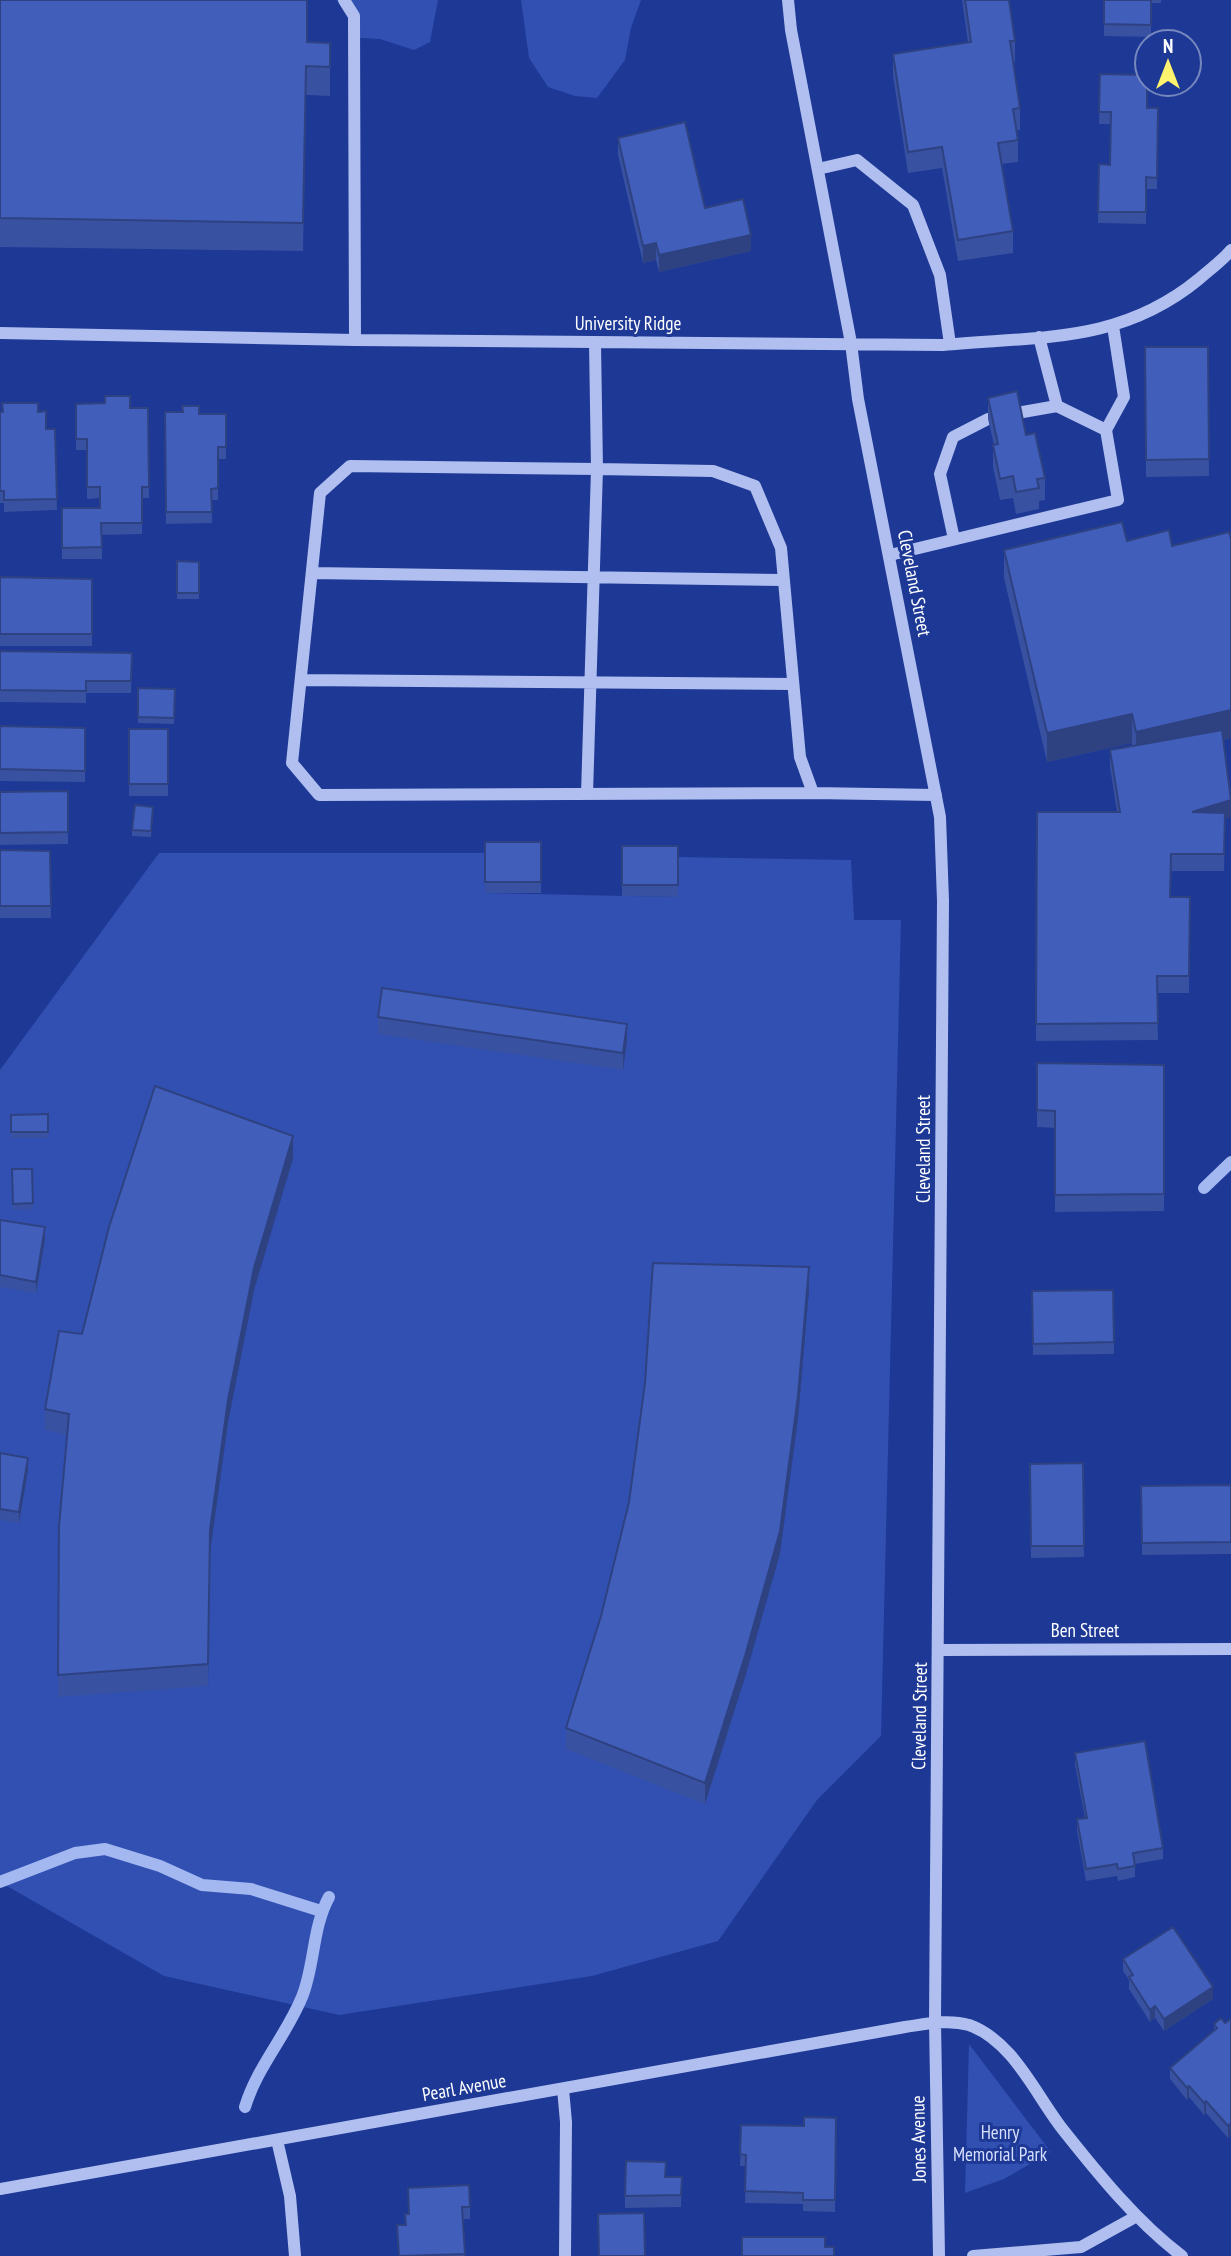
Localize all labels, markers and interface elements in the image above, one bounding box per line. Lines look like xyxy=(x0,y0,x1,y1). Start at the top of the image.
north arrow xyxy=(1133,28,1203,98)
text: N xyxy=(1163,34,1173,58)
street label: University Ridge xyxy=(575,311,681,335)
street label: Cleveland Street xyxy=(893,528,937,639)
street label: Cleveland Street xyxy=(911,1094,935,1203)
street label: Ben Street xyxy=(1051,1618,1120,1642)
street label: Cleveland Street xyxy=(906,1661,932,1770)
street label: Pearl Avenue xyxy=(420,2068,508,2106)
street label: Jones Avenue xyxy=(905,2095,931,2184)
park label: Henry Memorial Park xyxy=(953,2120,1048,2166)

